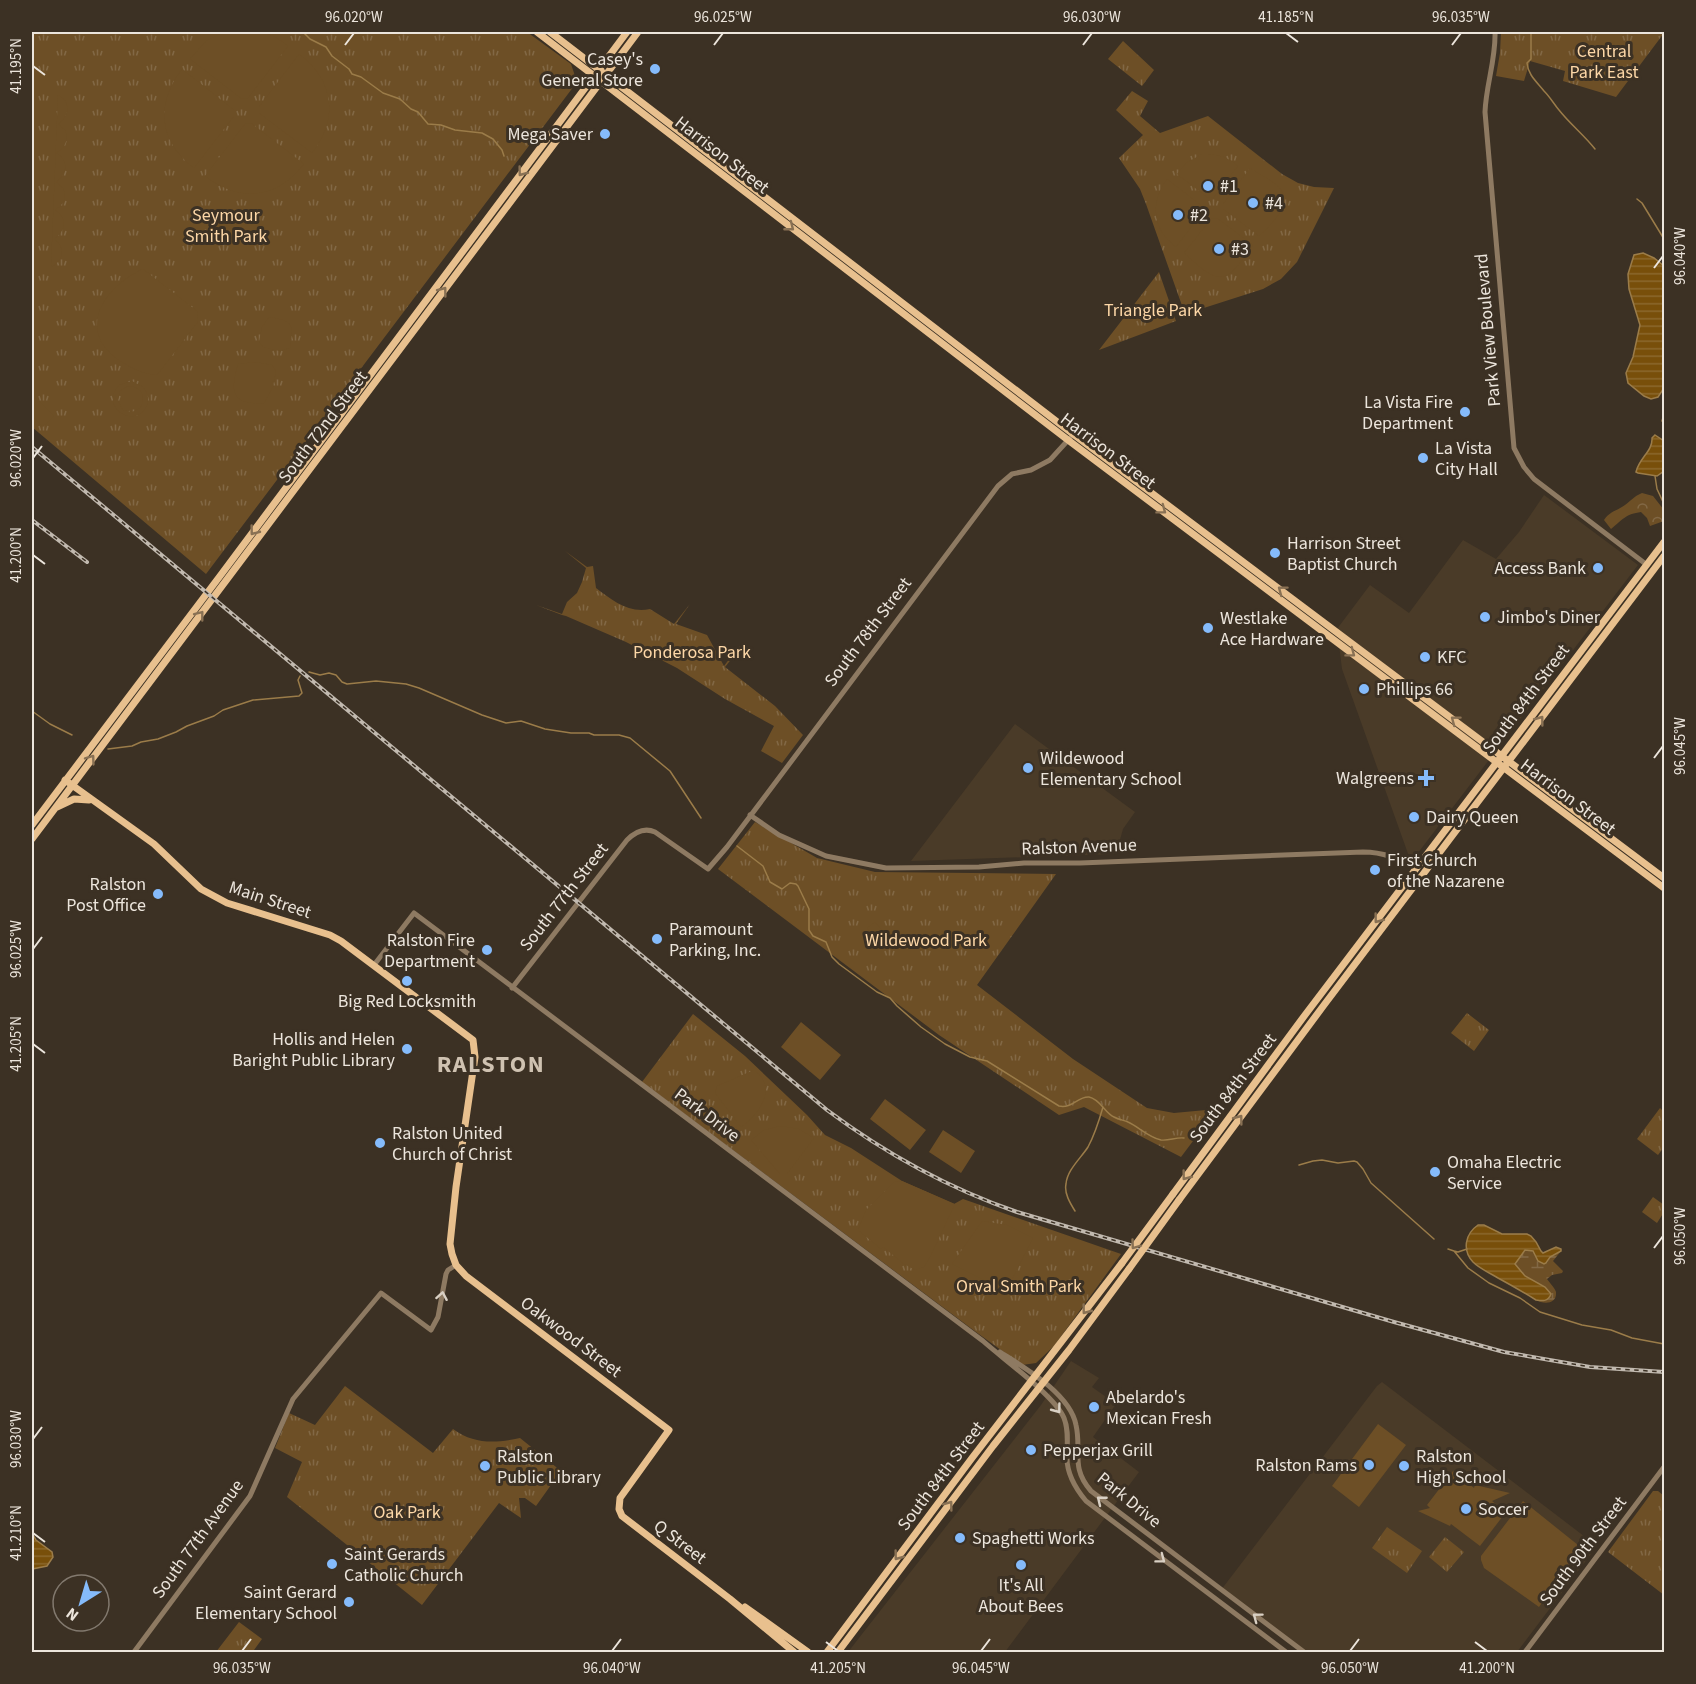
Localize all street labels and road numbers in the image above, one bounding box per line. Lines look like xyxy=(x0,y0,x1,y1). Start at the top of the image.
street label: Harrison Street xyxy=(670,110,774,200)
street label: Park View Boulevard xyxy=(1469,252,1507,408)
street label: South 72nd Street xyxy=(272,366,374,488)
street label: Harrison Street xyxy=(1055,407,1161,495)
street label: South 78th Street xyxy=(819,572,917,692)
street label: South 84th Street xyxy=(1477,639,1575,759)
street label: Harrison Street xyxy=(1515,753,1621,841)
street label: Ralston Avenue xyxy=(1021,832,1137,862)
street label: South 77th Street xyxy=(514,838,614,956)
street label: Main Street xyxy=(226,875,314,925)
street label: South 84th Street xyxy=(1184,1028,1282,1148)
street label: Park Drive xyxy=(669,1082,745,1148)
street label: Oakwood Street xyxy=(515,1291,627,1383)
street label: South 84th Street xyxy=(892,1416,990,1536)
street label: Park Drive xyxy=(1091,1466,1167,1534)
street label: South 77th Avenue xyxy=(146,1474,250,1604)
street label: South 90th Street xyxy=(1534,1491,1632,1611)
street label: Q Street xyxy=(648,1514,712,1570)

